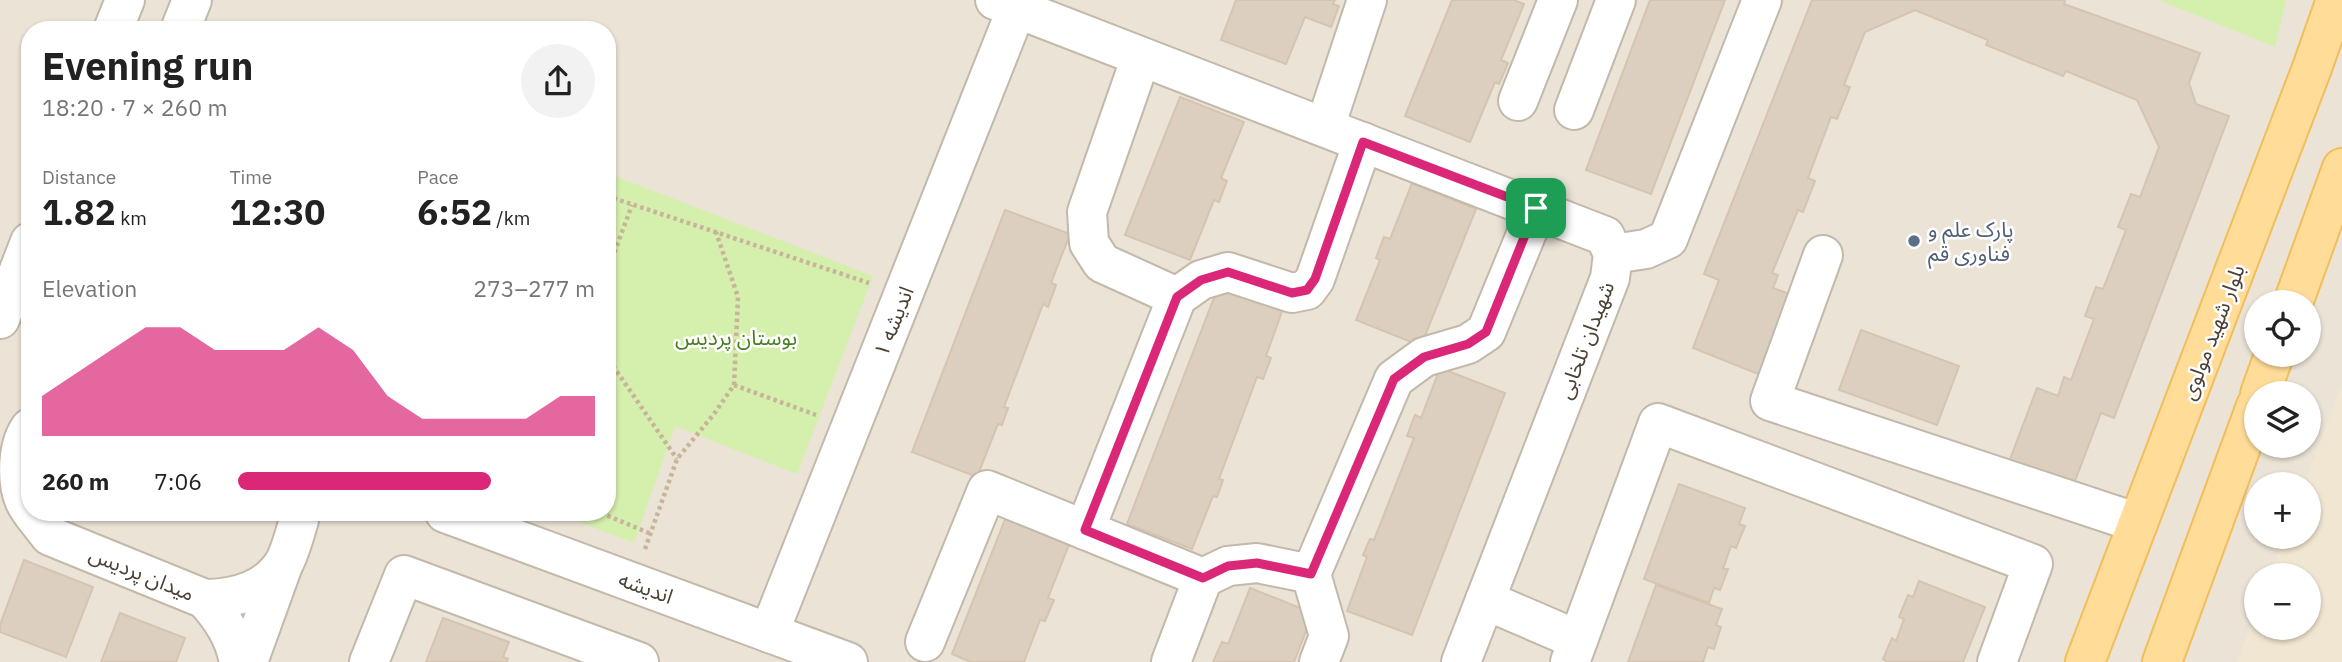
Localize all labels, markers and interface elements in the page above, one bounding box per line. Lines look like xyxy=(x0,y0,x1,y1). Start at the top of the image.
text: Evening run xyxy=(42,41,253,90)
button: share xyxy=(521,44,595,118)
text: 18:20 · 7 × 260 m xyxy=(42,92,228,122)
text: Distance xyxy=(42,165,116,189)
text: Time xyxy=(230,165,272,189)
text: Pace xyxy=(417,165,459,189)
pin xyxy=(1506,178,1566,238)
text: 1.82 xyxy=(42,189,116,235)
text: 12:30 xyxy=(230,189,325,235)
text: 6:52 xyxy=(417,189,492,235)
icon: arrive xyxy=(1517,189,1555,227)
text: km xyxy=(116,206,147,230)
text: /km xyxy=(492,206,530,230)
place label: پارک علم و فناوری قم xyxy=(1928,215,2014,269)
marker: پارک علم و فناوری قم xyxy=(1906,233,1922,249)
street label: بلوار شهید مولوی xyxy=(2173,260,2251,404)
text: Elevation xyxy=(42,273,137,303)
text: 273–277 m xyxy=(473,273,595,303)
street label: شهیدان تلخابی xyxy=(1550,277,1620,403)
street label: اندیشه ۱ xyxy=(866,282,920,360)
map controls xyxy=(2244,290,2321,640)
button: locate xyxy=(2244,290,2321,367)
park label: بوستان پردیس xyxy=(675,323,797,351)
button: layers xyxy=(2244,381,2321,458)
text: 260 m xyxy=(42,466,109,496)
text: 7:06 xyxy=(154,466,202,496)
button: + xyxy=(2244,472,2321,549)
street label: ميدان پرديس xyxy=(85,539,199,607)
button: − xyxy=(2244,563,2321,640)
street label: انديشه xyxy=(615,564,677,610)

